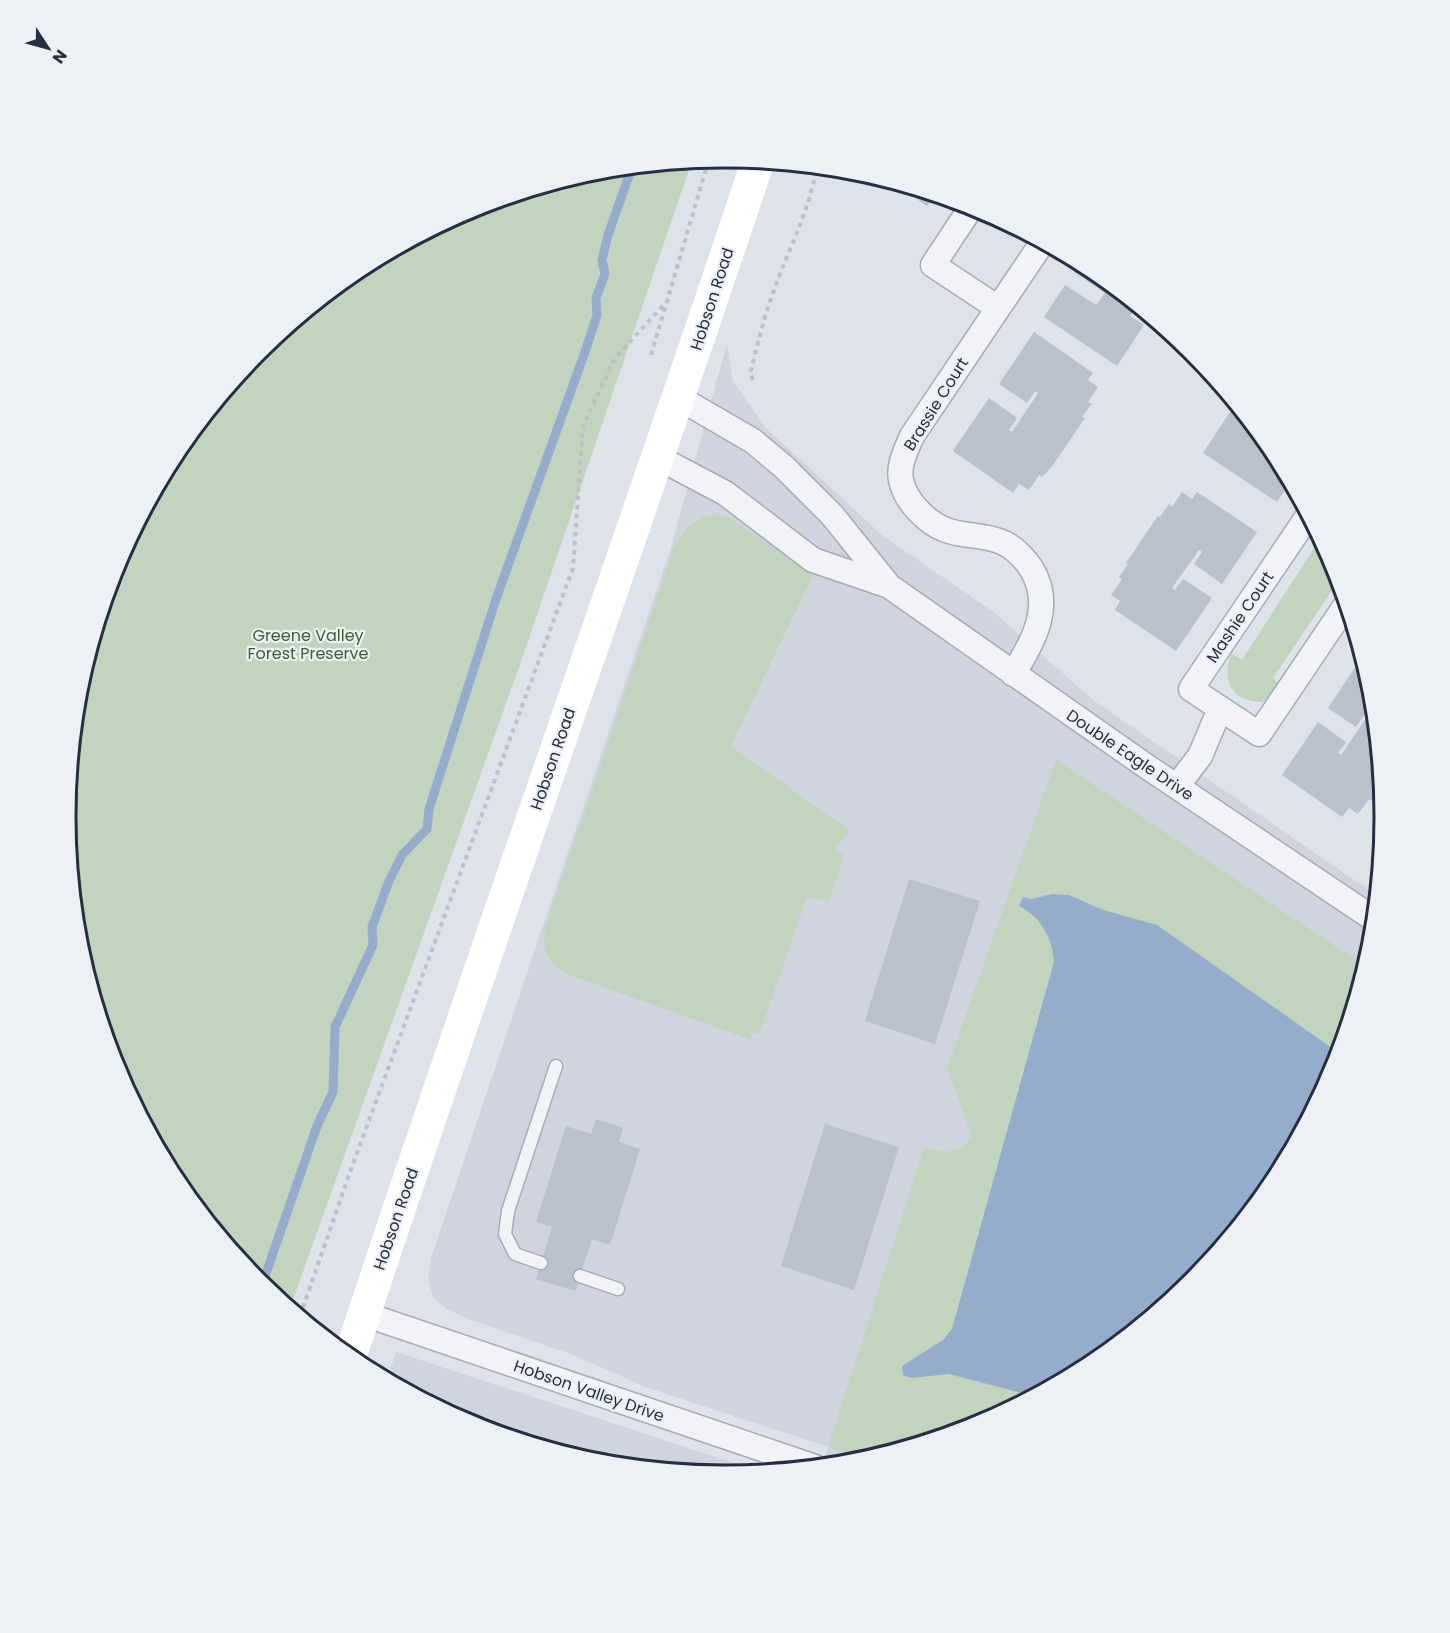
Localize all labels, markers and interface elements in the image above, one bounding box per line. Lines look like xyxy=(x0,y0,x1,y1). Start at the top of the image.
north arrow xyxy=(18,18,78,78)
text: N xyxy=(47,45,73,68)
street label: Hobson Road xyxy=(685,245,739,353)
street label: Brassie Court xyxy=(898,353,974,455)
street label: Mashie Court xyxy=(1201,567,1279,667)
park label: Greene Valley Forest Preserve xyxy=(248,624,369,665)
street label: Double Eagle Drive xyxy=(1062,704,1198,806)
street label: Hobson Road xyxy=(525,705,581,813)
street label: Hobson Road xyxy=(368,1165,424,1273)
street label: Hobson Valley Drive xyxy=(511,1354,668,1428)

